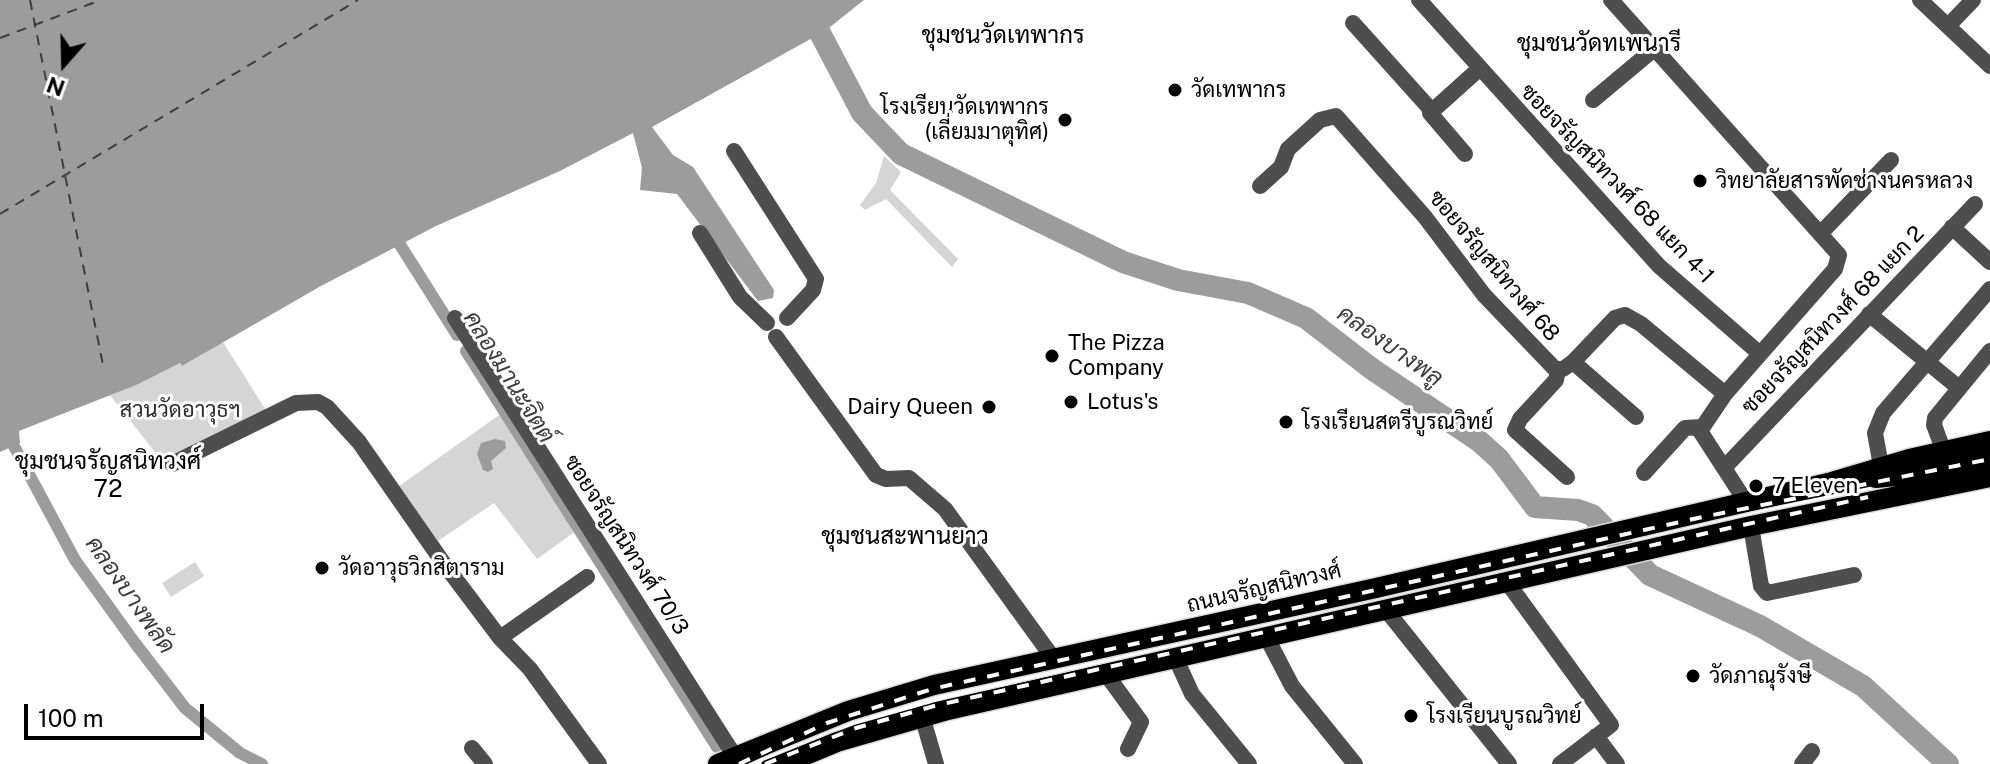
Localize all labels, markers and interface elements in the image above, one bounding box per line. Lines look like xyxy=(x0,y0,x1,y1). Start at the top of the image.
district label: ชุมชนวัดเทพากร xyxy=(921,22,1085,50)
north arrow xyxy=(24,24,104,104)
district label: ชุมชนวัดทเพนารี xyxy=(1517,30,1681,58)
text: N xyxy=(43,71,68,102)
place label: วัดเทพากร xyxy=(1191,77,1286,103)
street label: ซอยจรัญสนิทวงศ์ 68 แยก 4-1 xyxy=(1515,79,1719,289)
marker: วัดเทพากร xyxy=(1166,81,1184,99)
place label: โรงเรียนวัดเทพากร (เลี่ยมมาตุทิศ) xyxy=(881,94,1049,146)
marker: โรงเรียนวัดเทพากร (เลี่ยมมาตุทิศ) xyxy=(1056,111,1074,129)
place label: วิทยาลัยสารพัดช่างนครหลวง xyxy=(1716,168,1973,194)
marker: วิทยาลัยสารพัดช่างนครหลวง xyxy=(1691,172,1709,190)
street label: ซอยจรัญสนิทวงศ์ 68 xyxy=(1423,185,1565,347)
street label: ซอยจรัญสนิทวงศ์ 68 แยก 2 xyxy=(1736,221,1930,419)
water label: คลองบางพลู xyxy=(1332,299,1448,393)
water label: คลองมานะจิตต์ xyxy=(457,306,561,448)
place label: The Pizza Company xyxy=(1068,330,1165,382)
marker: The Pizza Company xyxy=(1043,347,1061,365)
place label: Lotus's xyxy=(1087,389,1158,415)
marker: Lotus's xyxy=(1062,393,1080,411)
place label: Dairy Queen xyxy=(847,394,973,420)
park label: สวนวัดอาวุธฯ xyxy=(119,397,241,423)
marker: Dairy Queen xyxy=(980,398,998,416)
place label: โรงเรียนสตรีบูรณวิทย์ xyxy=(1302,409,1493,435)
marker: โรงเรียนสตรีบูรณวิทย์ xyxy=(1277,413,1295,431)
district label: ชุมชนจรัญสนิทวงศ์ 72 xyxy=(15,448,201,504)
street label: ซอยจรัญสนิทวงศ์ 70/3 xyxy=(558,450,694,640)
place label: 7 Eleven xyxy=(1772,473,1858,499)
marker: 7 Eleven xyxy=(1747,477,1765,495)
district label: ชุมชนสะพานยาว xyxy=(821,523,989,551)
water label: คลองบางพลัด xyxy=(79,531,181,659)
place label: วัดอาวุธวิกสิตาราม xyxy=(338,555,505,581)
street label: ถนนจรัญสนิทวงศ์ xyxy=(1184,557,1344,619)
marker: วัดอาวุธวิกสิตาราม xyxy=(313,559,331,577)
place label: วัดภาณุรังษี xyxy=(1709,663,1811,689)
marker: วัดภาณุรังษี xyxy=(1684,667,1702,685)
scale bar xyxy=(28,688,208,738)
place label: โรงเรียนบูรณวิทย์ xyxy=(1427,703,1581,729)
text: 100 m xyxy=(38,704,104,732)
marker: โรงเรียนบูรณวิทย์ xyxy=(1402,707,1420,725)

